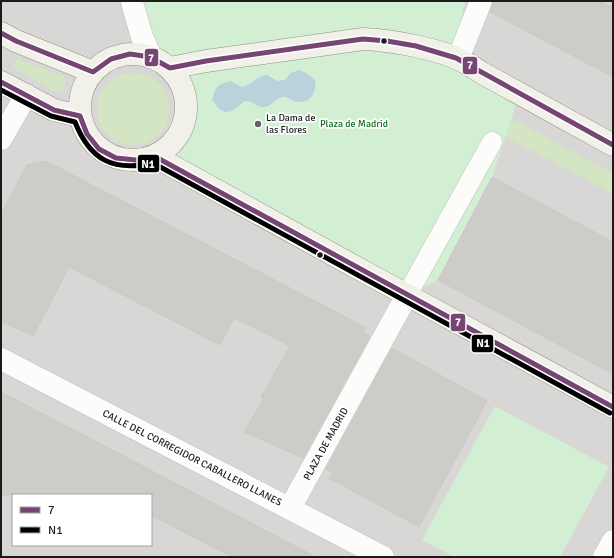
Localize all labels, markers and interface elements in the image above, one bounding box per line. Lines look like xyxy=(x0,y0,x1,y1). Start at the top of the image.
unlabelled marker xyxy=(379,36,389,46)
line badge: 7 xyxy=(144,48,159,67)
text: 7 xyxy=(148,52,154,65)
line badge: 7 xyxy=(462,56,478,75)
text: 7 xyxy=(467,59,473,72)
place label: La Dama de las Flores xyxy=(266,112,315,136)
park label: Plaza de Madrid xyxy=(320,118,388,130)
marker: La Dama de las Flores xyxy=(253,119,263,129)
line badge: N1 xyxy=(137,154,160,173)
text: N1 xyxy=(141,158,155,171)
unlabelled marker xyxy=(315,250,325,260)
line badge: 7 xyxy=(450,313,466,332)
text: 7 xyxy=(455,316,461,329)
line badge: N1 xyxy=(471,334,494,353)
text: N1 xyxy=(476,337,490,350)
street label: PLAZA DE MADRID xyxy=(301,406,351,482)
street label: CALLE DEL CORREGIDOR CABALLERO LLANES xyxy=(100,407,284,509)
legend xyxy=(12,494,152,546)
text: 7 xyxy=(48,503,54,518)
text: N1 xyxy=(48,523,63,538)

